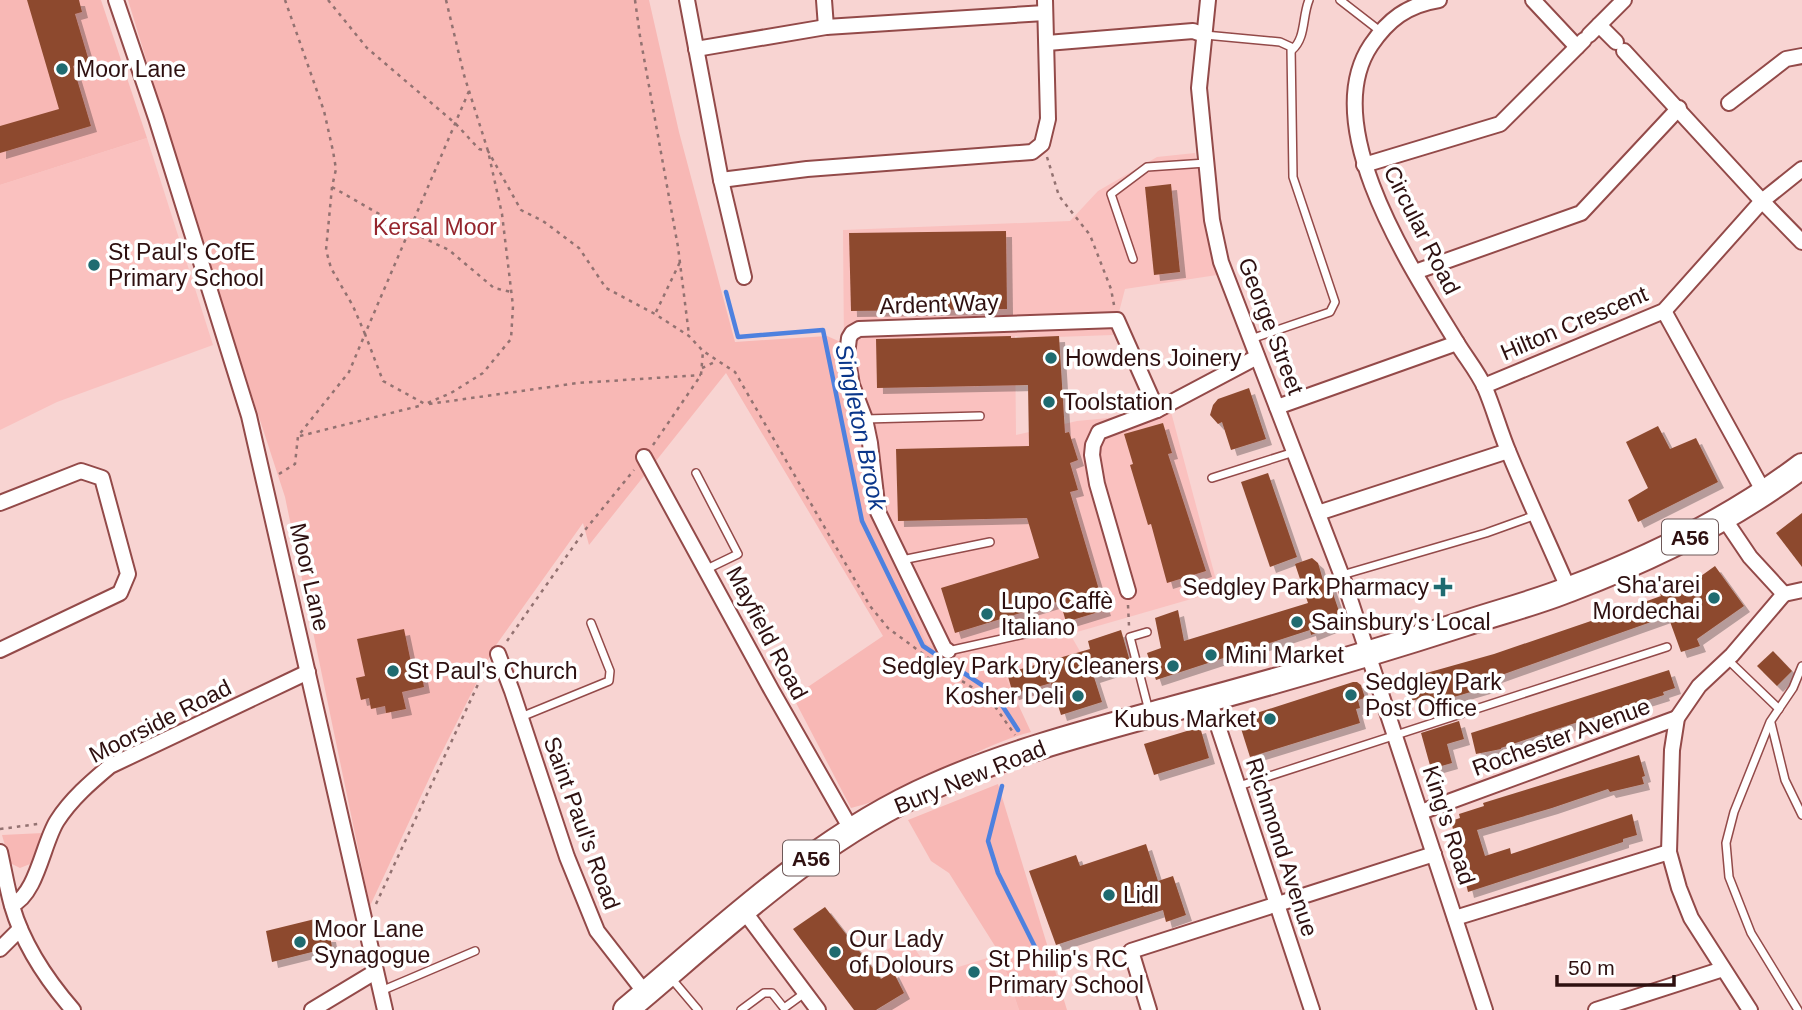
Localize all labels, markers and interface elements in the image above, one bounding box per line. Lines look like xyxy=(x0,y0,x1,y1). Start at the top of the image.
place label: Moor Lane xyxy=(76,56,186,82)
marker: Moor Lane xyxy=(54,61,70,77)
street label: Circular Road xyxy=(1378,161,1466,299)
park label: Kersal Moor xyxy=(373,214,497,240)
place label: St Paul's CofE Primary School xyxy=(108,239,264,291)
street label: George Street xyxy=(1233,254,1309,399)
marker: St Paul's CofE Primary School xyxy=(86,257,102,273)
street label: Hilton Crescent xyxy=(1497,280,1652,366)
street label: Ardent Way xyxy=(879,289,1000,319)
water label: Singleton Brook xyxy=(830,341,892,515)
place label: Howdens Joinery xyxy=(1065,345,1242,371)
marker: Howdens Joinery xyxy=(1043,350,1059,366)
place label: Toolstation xyxy=(1063,389,1173,415)
marker: Toolstation xyxy=(1041,394,1057,410)
road number: A56 xyxy=(1662,520,1718,554)
street label: Moor Lane xyxy=(285,521,335,633)
street label: Mayfield Road xyxy=(721,562,813,704)
place label: Sha'arei Mordechai xyxy=(1593,572,1700,624)
place label: Sedgley Park Pharmacy xyxy=(1182,574,1429,600)
marker: Sedgley Park Pharmacy xyxy=(1435,579,1451,595)
place label: Lupo Caffè Italiano xyxy=(1001,588,1113,640)
marker: Sha'arei Mordechai xyxy=(1706,590,1722,606)
marker: Lupo Caffè Italiano xyxy=(979,606,995,622)
place label: Sainsbury's Local xyxy=(1311,609,1491,635)
marker: Sainsbury's Local xyxy=(1289,614,1305,630)
place label: Mini Market xyxy=(1225,642,1344,668)
marker: Mini Market xyxy=(1203,647,1219,663)
place label: Sedgley Park Dry Cleaners xyxy=(882,653,1159,679)
place label: St Paul's Church xyxy=(407,658,578,684)
marker: Sedgley Park Dry Cleaners xyxy=(1165,658,1181,674)
marker: St Paul's Church xyxy=(385,663,401,679)
place label: Sedgley Park Post Office xyxy=(1365,669,1502,721)
street label: Moorside Road xyxy=(85,674,235,768)
place label: Kosher Deli xyxy=(945,683,1064,709)
marker: Sedgley Park Post Office xyxy=(1343,687,1359,703)
marker: Kosher Deli xyxy=(1070,688,1086,704)
street label: Rochester Avenue xyxy=(1468,693,1654,781)
place label: Kubus Market xyxy=(1114,706,1257,732)
marker: Kubus Market xyxy=(1262,711,1278,727)
street label: Saint Paul's Road xyxy=(539,733,625,913)
street label: Bury New Road xyxy=(890,735,1050,819)
street label: Richmond Avenue xyxy=(1241,754,1323,940)
street label: King's Road xyxy=(1418,762,1480,888)
road number: A56 xyxy=(783,840,839,876)
place label: Lidl xyxy=(1123,882,1159,908)
marker: Lidl xyxy=(1101,887,1117,903)
place label: Moor Lane Synagogue xyxy=(314,916,430,968)
place label: Our Lady of Dolours xyxy=(849,926,954,978)
marker: Moor Lane Synagogue xyxy=(292,934,308,950)
marker: Our Lady of Dolours xyxy=(827,944,843,960)
scale bar xyxy=(1557,944,1674,988)
place label: St Philip's RC Primary School xyxy=(988,946,1144,998)
text: 50 m xyxy=(1568,956,1615,979)
marker: St Philip's RC Primary School xyxy=(966,964,982,980)

